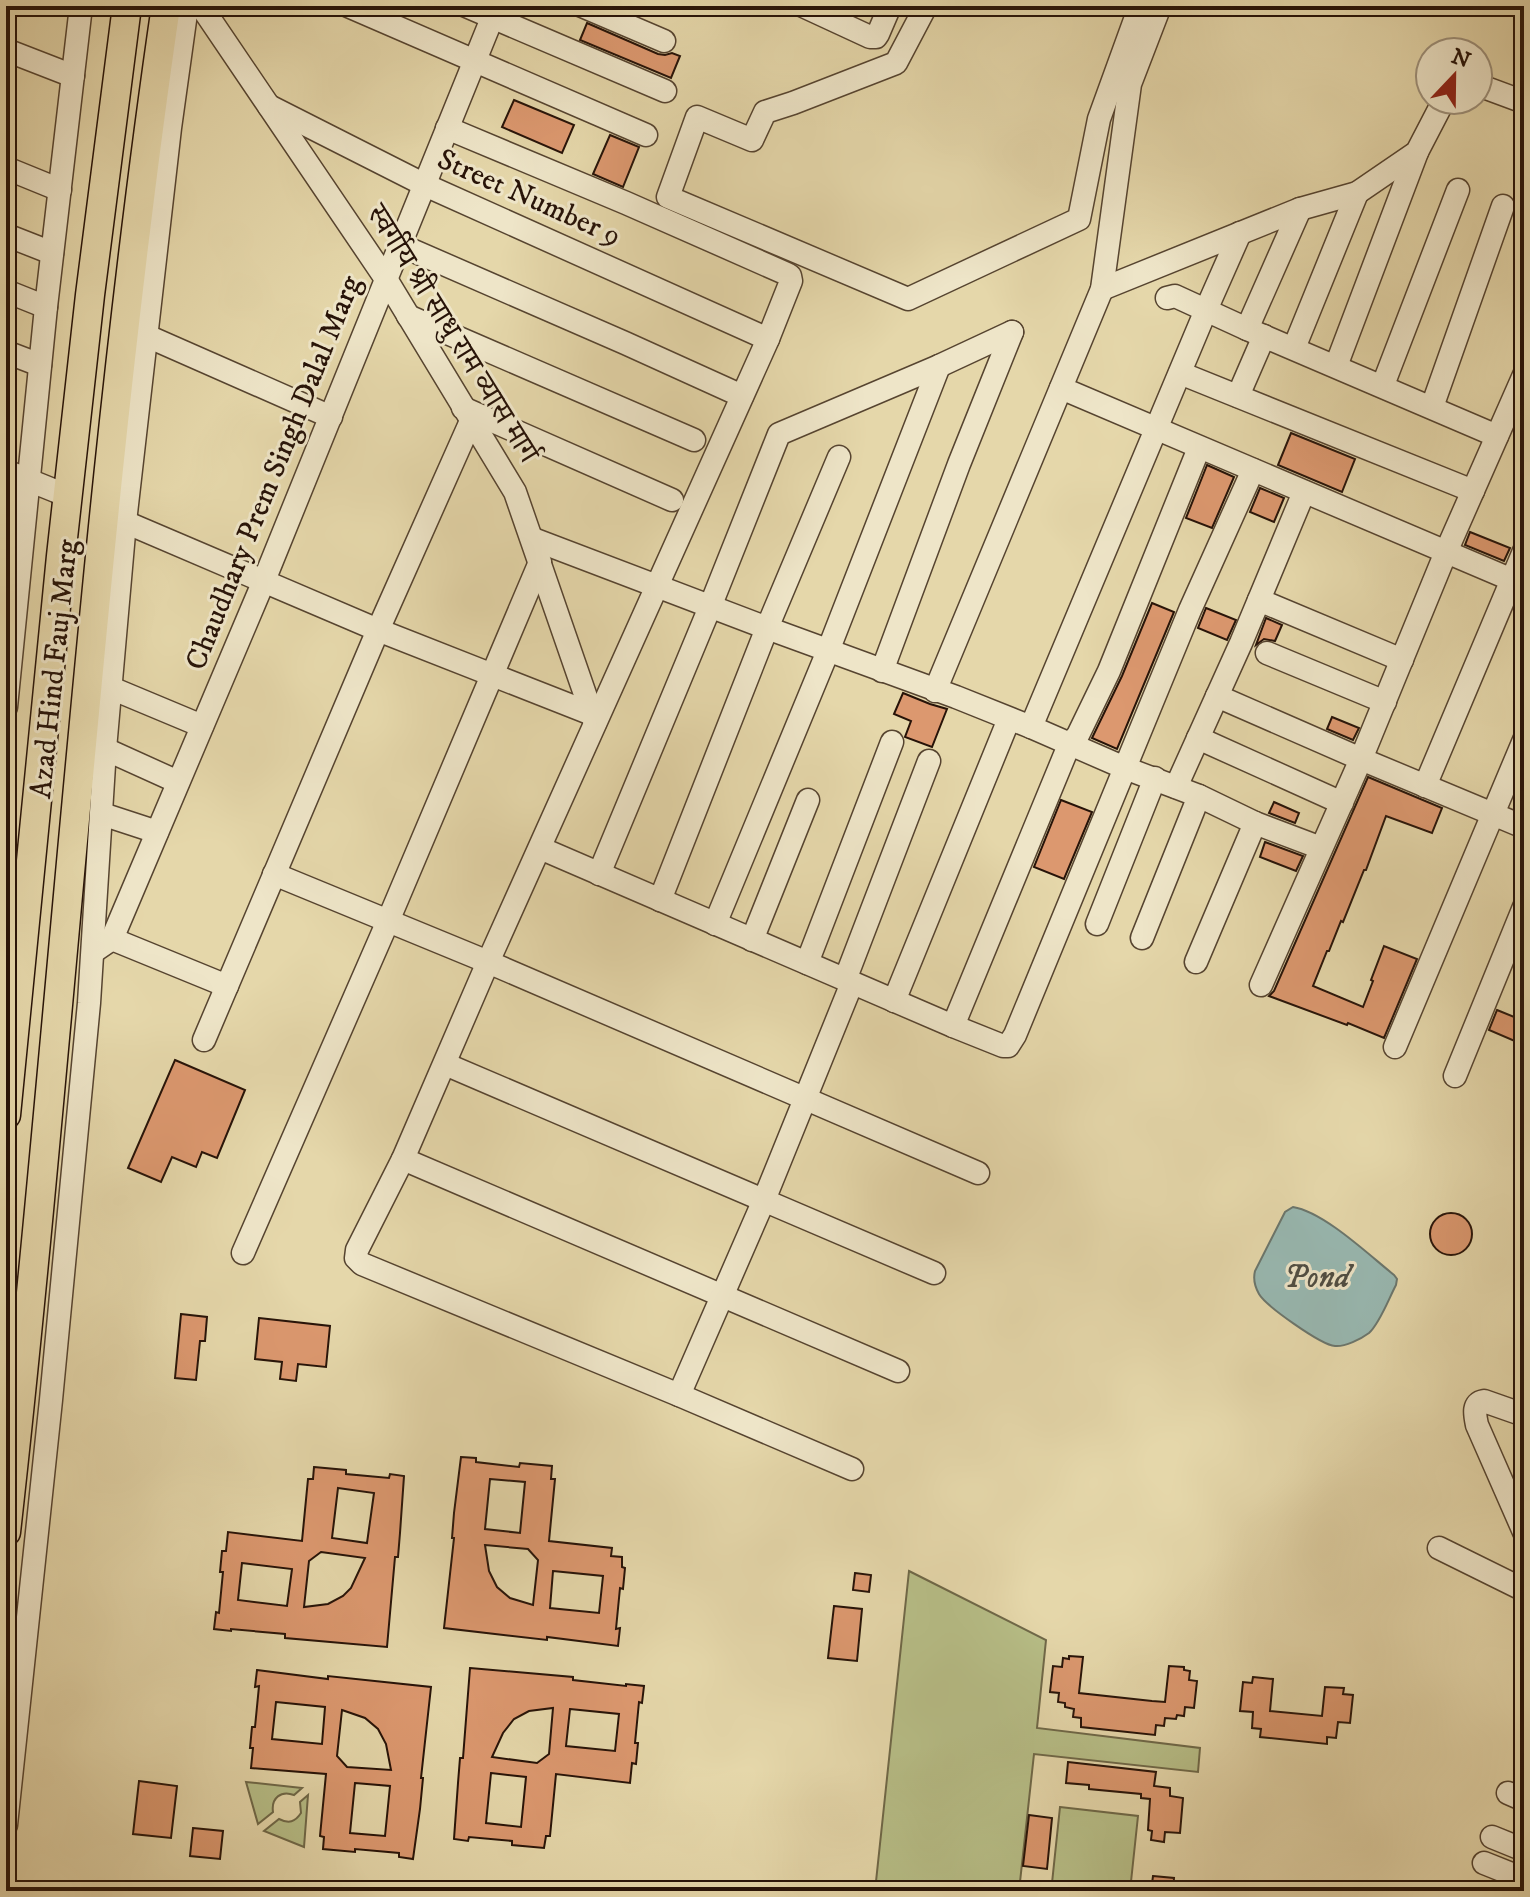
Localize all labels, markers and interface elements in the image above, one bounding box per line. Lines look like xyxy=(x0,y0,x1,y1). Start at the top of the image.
north arrow xyxy=(1414,36,1494,116)
text: N xyxy=(1447,43,1474,75)
street label: Street Number 9 xyxy=(431,141,627,255)
street label: स्वर्गीय श्री साधु राम व्यास मार्ग xyxy=(356,196,547,471)
street label: Chaudhary Prem Singh Dalal Marg xyxy=(178,270,370,676)
street label: Azad Hind Fauj Marg xyxy=(23,537,87,800)
water label: Pond xyxy=(1284,1258,1355,1298)

